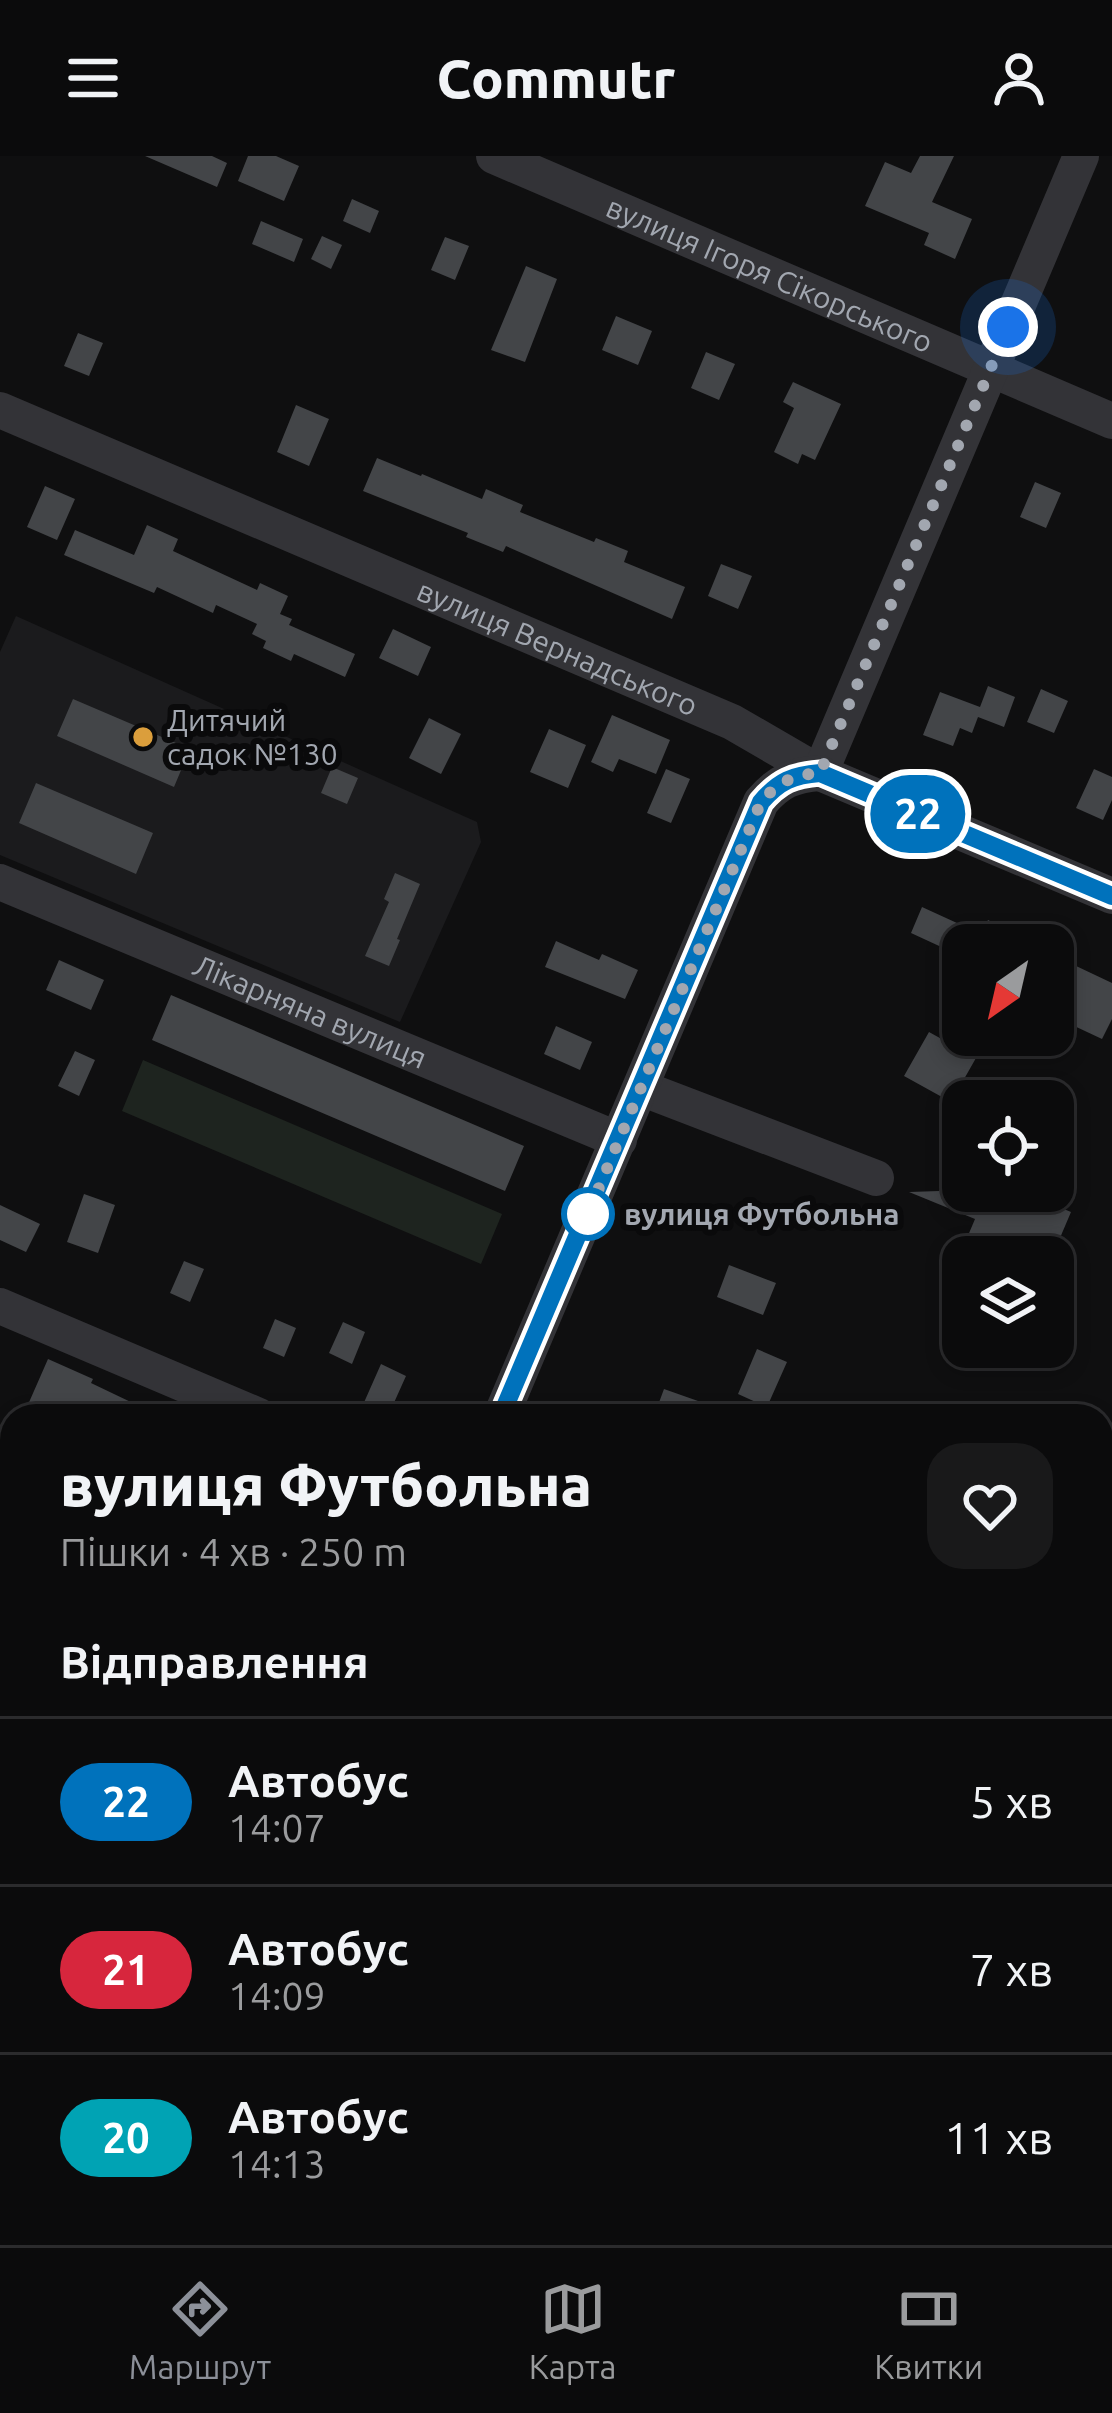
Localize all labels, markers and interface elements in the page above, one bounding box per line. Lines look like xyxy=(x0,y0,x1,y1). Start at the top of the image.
icon: menu xyxy=(60,45,126,111)
icon: person xyxy=(986,45,1052,111)
text: Commutr xyxy=(437,48,675,108)
street label: вулиця Ігоря Сікорського xyxy=(602,189,938,359)
your location xyxy=(978,297,1038,357)
street label: вулиця Вернадського xyxy=(412,573,703,722)
place label: Дитячий садок №130 xyxy=(167,703,338,771)
marker: Дитячий садок №130 xyxy=(130,724,156,750)
line badge: 22 xyxy=(864,775,972,853)
text: 22 xyxy=(894,790,942,837)
north arrow xyxy=(942,924,1074,1056)
map controls xyxy=(942,924,1074,1368)
street label: Лікарняна вулиця xyxy=(189,948,432,1075)
button: locate xyxy=(942,1080,1074,1212)
marker: вулиця Футбольна xyxy=(563,1189,613,1239)
place label: вулиця Футбольна xyxy=(624,1197,900,1231)
button: layers xyxy=(942,1236,1074,1368)
button: heart xyxy=(927,1443,1053,1569)
text: вулиця Футбольна xyxy=(60,1453,592,1517)
text: Пішки · 4 хв · 250 m xyxy=(60,1530,407,1573)
text: Відправлення xyxy=(60,1636,369,1687)
text: Автобус xyxy=(228,1755,409,1806)
text: 5 хв xyxy=(970,1776,1053,1827)
text: 22 xyxy=(102,1778,150,1825)
text: 14:07 xyxy=(228,1806,326,1849)
text: Автобус xyxy=(228,1923,409,1974)
text: 7 хв xyxy=(970,1944,1053,1995)
text: 21 xyxy=(102,1946,150,1993)
text: 14:09 xyxy=(228,1974,326,2017)
text: Автобус xyxy=(228,2091,409,2142)
text: 11 хв xyxy=(944,2112,1053,2163)
text: 20 xyxy=(102,2114,150,2161)
text: 14:13 xyxy=(228,2142,326,2185)
tab: Маршрут xyxy=(129,2276,271,2385)
tab: Карта xyxy=(529,2276,617,2385)
tab: Квитки xyxy=(874,2276,983,2385)

